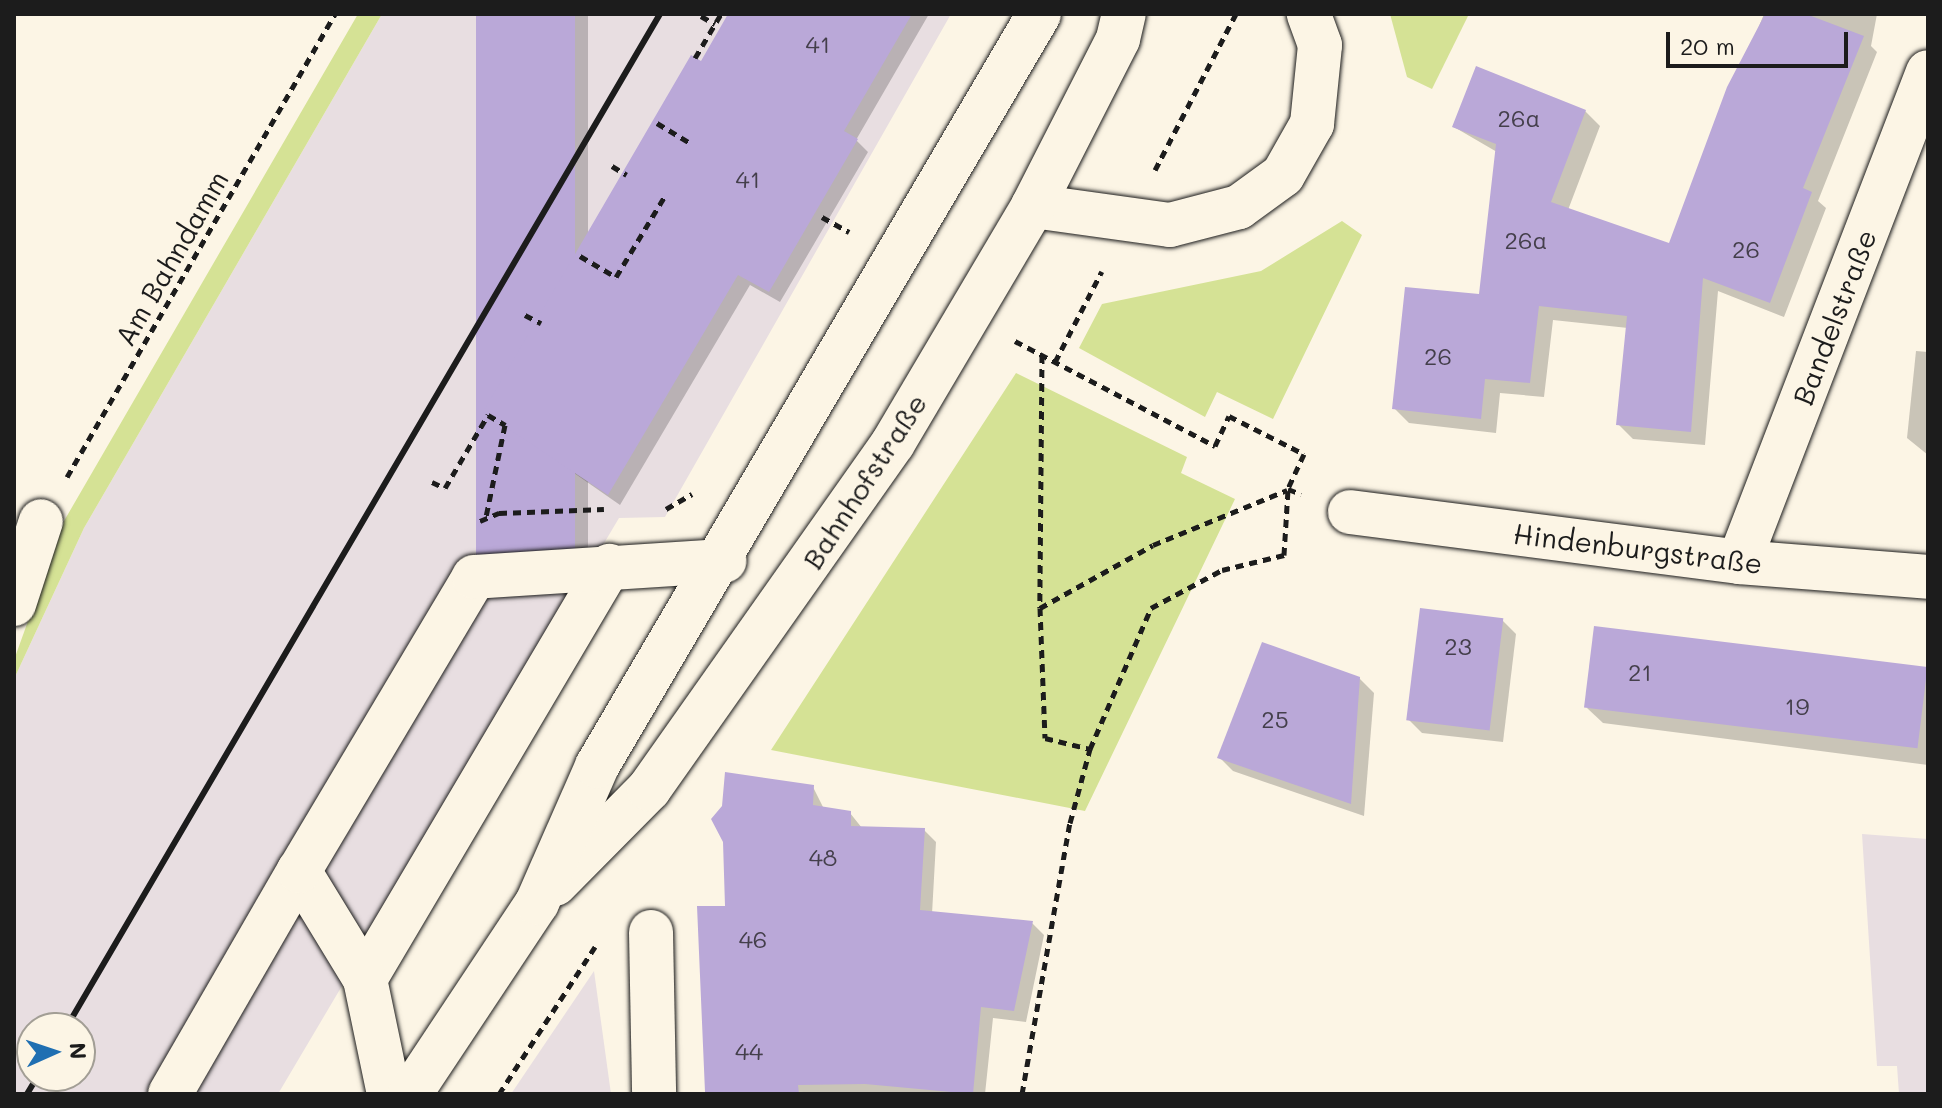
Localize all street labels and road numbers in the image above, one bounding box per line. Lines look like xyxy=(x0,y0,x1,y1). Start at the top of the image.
street label: Am Bahndamm xyxy=(107,164,235,352)
street label: Bandelstraße xyxy=(1785,225,1883,409)
street label: Bahnhofstraße xyxy=(795,387,933,575)
street label: Hindenburgstraße xyxy=(1512,516,1764,580)

